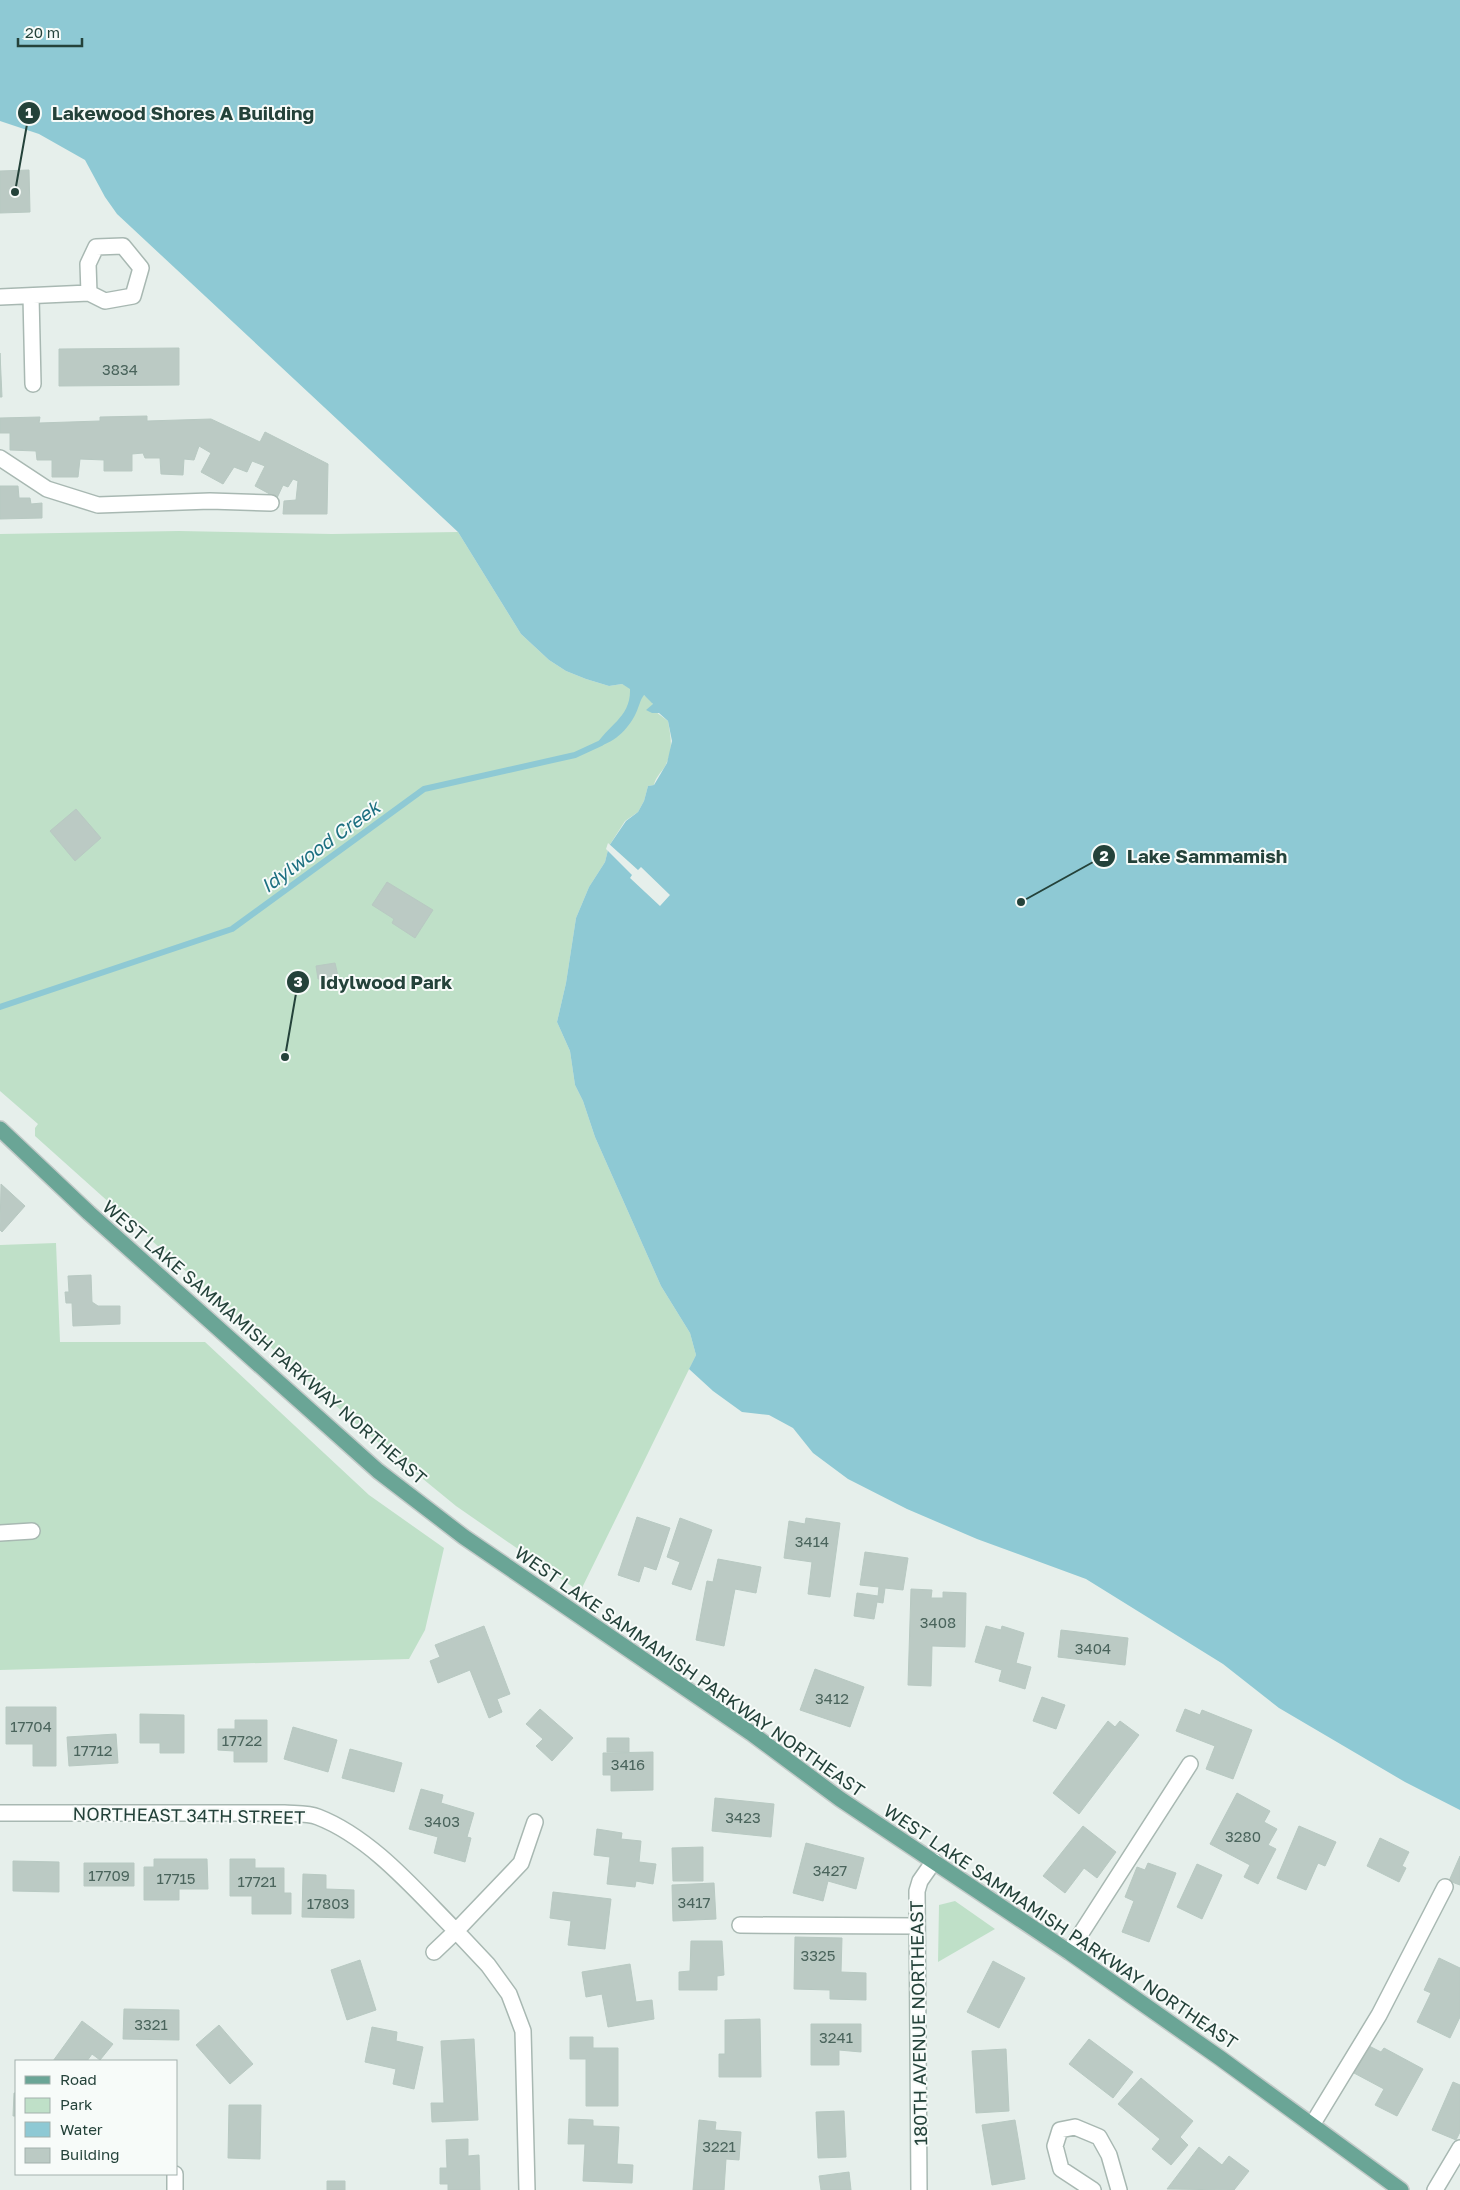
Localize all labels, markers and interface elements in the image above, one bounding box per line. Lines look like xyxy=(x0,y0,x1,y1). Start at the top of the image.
scale bar xyxy=(18,15,81,47)
text: 20 m xyxy=(25,23,60,41)
callout: Lakewood Shores A Building xyxy=(17,96,324,130)
text: Lakewood Shores A Building xyxy=(52,101,314,124)
text: 1 xyxy=(25,103,33,121)
house number: 3834 xyxy=(102,360,138,378)
water label: Idylwood Creek xyxy=(256,794,386,897)
callout: Lake Sammamish xyxy=(1091,839,1297,873)
text: Lake Sammamish xyxy=(1127,844,1287,867)
text: 2 xyxy=(1099,846,1109,864)
callout: Idylwood Park xyxy=(285,965,463,999)
text: Idylwood Park xyxy=(320,970,452,993)
text: 3 xyxy=(293,972,303,990)
street label: WEST LAKE SAMMAMISH PARKWAY NORTHEAST xyxy=(98,1195,432,1489)
house number: 3414 xyxy=(795,1532,829,1550)
street label: WEST LAKE SAMMAMISH PARKWAY NORTHEAST xyxy=(511,1541,869,1801)
house number: 3408 xyxy=(920,1613,956,1631)
house number: 3404 xyxy=(1075,1639,1111,1657)
house number: 3412 xyxy=(815,1689,849,1707)
house number: 17704 xyxy=(10,1717,52,1735)
house number: 17722 xyxy=(222,1731,262,1749)
house number: 17712 xyxy=(73,1741,113,1759)
house number: 3416 xyxy=(611,1755,645,1773)
street label: WEST LAKE SAMMAMISH PARKWAY NORTHEAST xyxy=(880,1799,1242,2053)
street label: NORTHEAST 34TH STREET xyxy=(72,1802,306,1828)
house number: 3423 xyxy=(725,1808,761,1826)
house number: 3403 xyxy=(424,1812,460,1830)
house number: 3280 xyxy=(1225,1827,1261,1845)
house number: 3427 xyxy=(813,1861,847,1879)
house number: 17709 xyxy=(88,1866,130,1884)
house number: 17715 xyxy=(156,1869,196,1887)
house number: 17721 xyxy=(237,1872,277,1890)
house number: 3417 xyxy=(677,1893,711,1911)
house number: 17803 xyxy=(307,1894,349,1912)
street label: 180TH AVENUE NORTHEAST xyxy=(905,1900,931,2146)
house number: 3325 xyxy=(801,1946,835,1964)
house number: 3321 xyxy=(134,2015,168,2033)
house number: 3241 xyxy=(819,2028,853,2046)
legend xyxy=(15,2060,178,2175)
text: Road xyxy=(60,2070,97,2088)
text: Park xyxy=(60,2095,93,2113)
text: Water xyxy=(60,2120,103,2138)
house number: 3221 xyxy=(702,2137,736,2155)
text: Building xyxy=(60,2145,120,2163)

